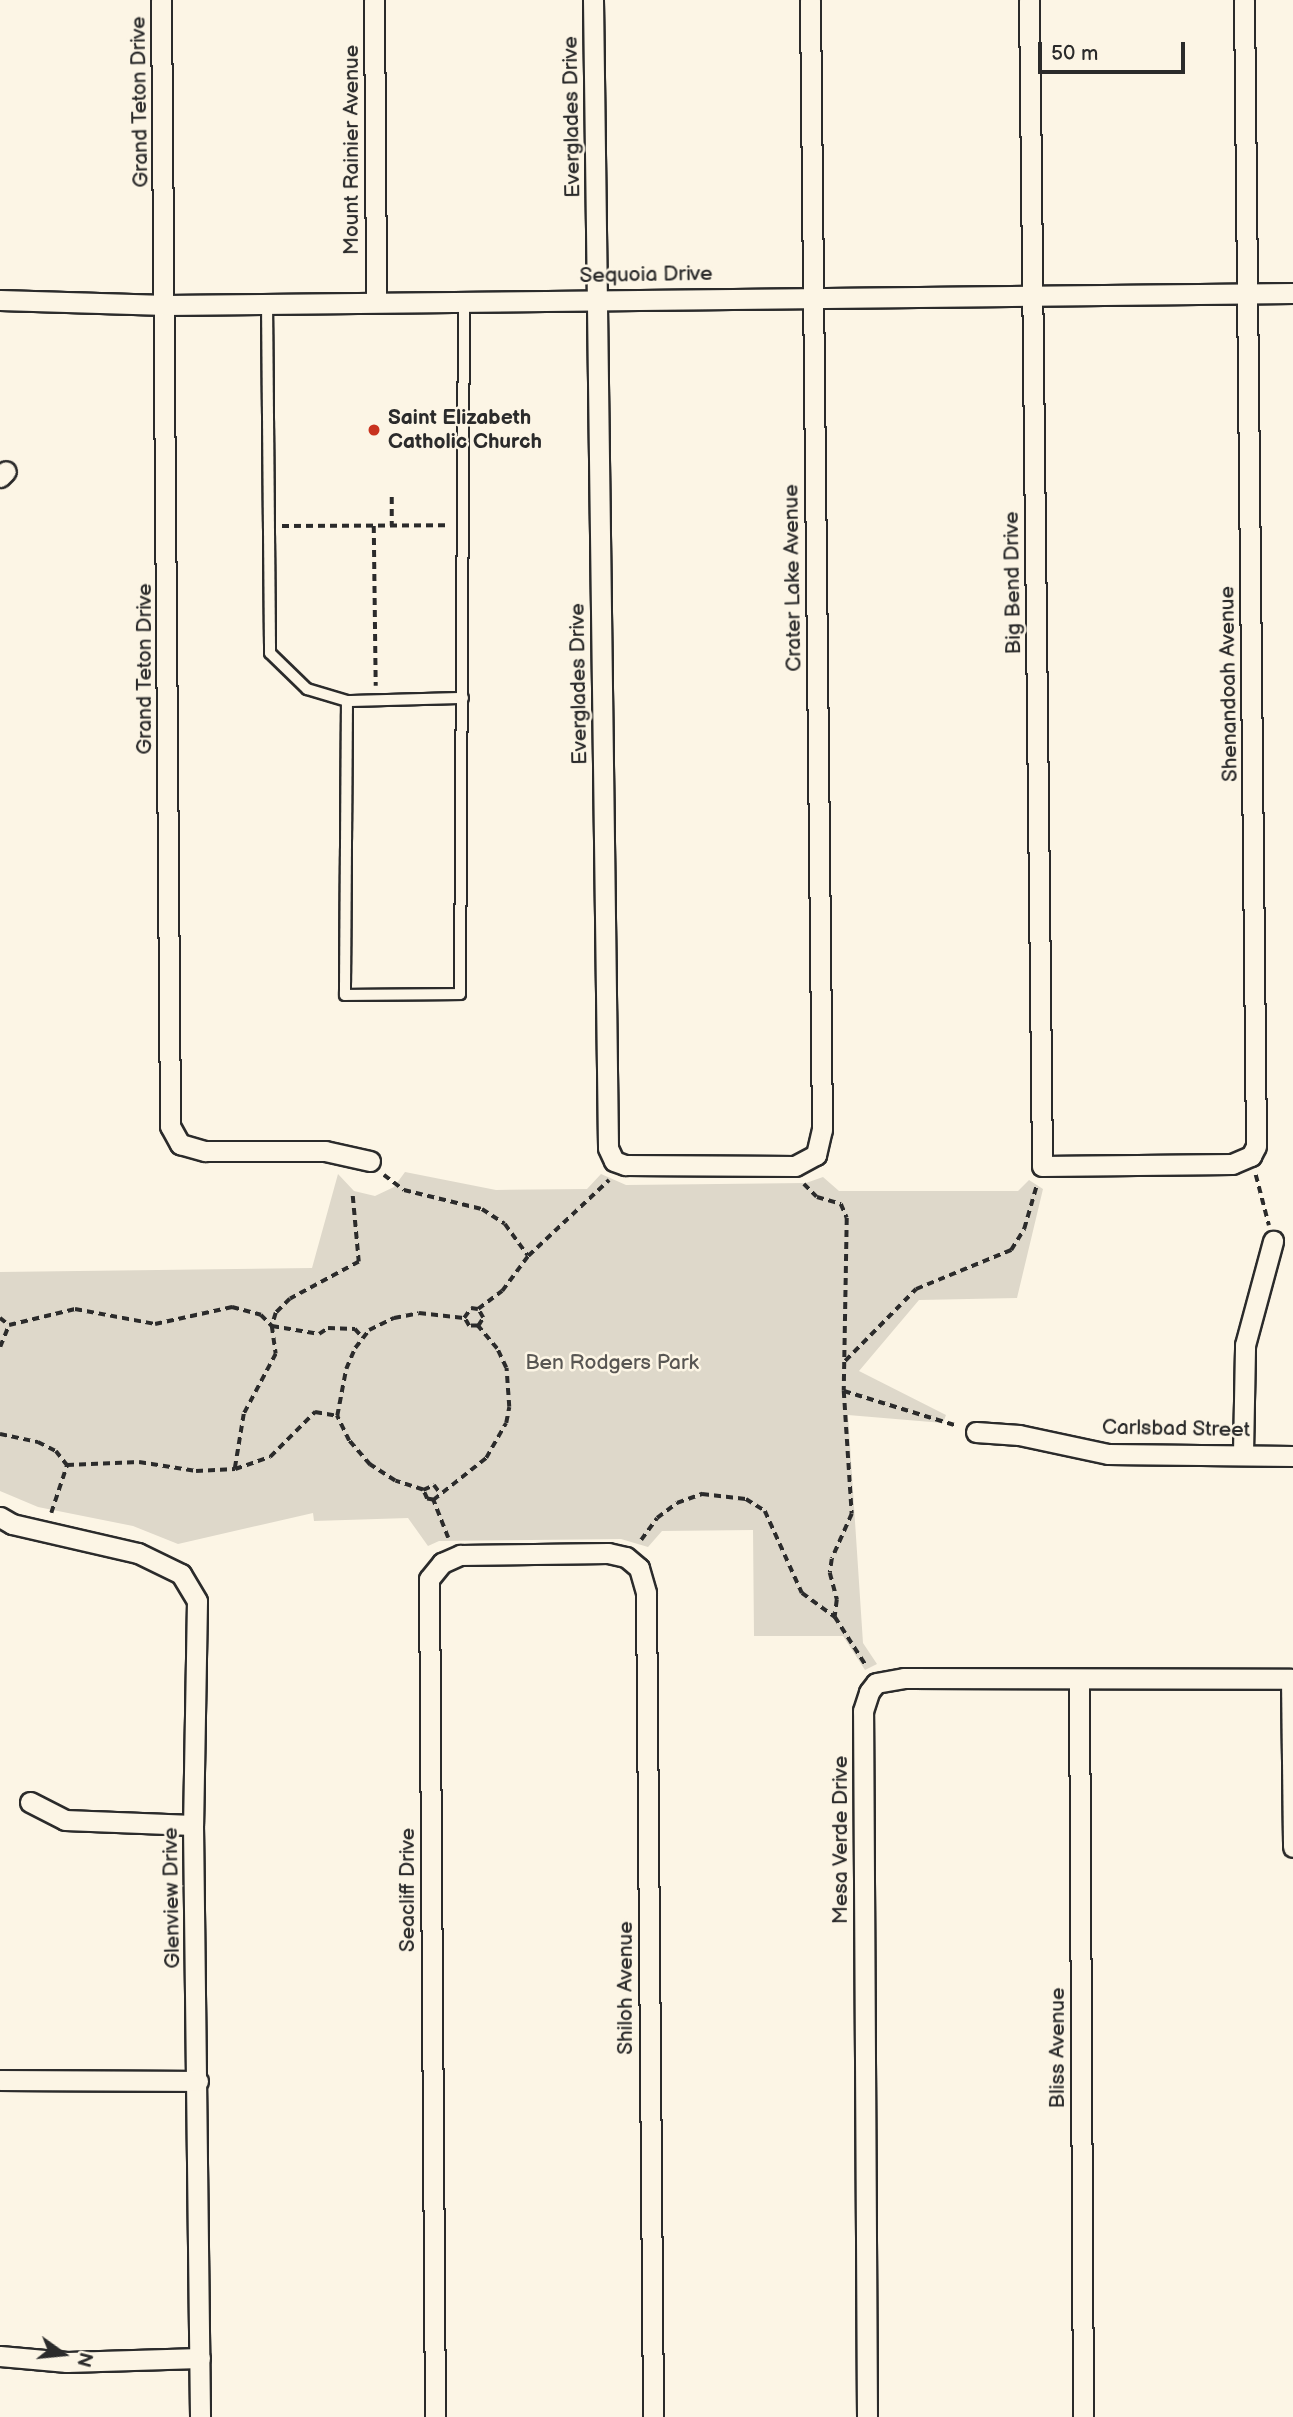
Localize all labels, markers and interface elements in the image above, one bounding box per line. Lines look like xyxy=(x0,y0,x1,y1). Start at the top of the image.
street label: Grand Teton Drive xyxy=(126,16,154,188)
scale bar xyxy=(1041,28,1188,72)
street label: Everglades Drive xyxy=(558,36,586,198)
text: 50 m xyxy=(1051,41,1098,66)
street label: Mount Rainier Avenue xyxy=(339,45,365,255)
street label: Sequoia Drive xyxy=(579,261,713,289)
place label: Saint Elizabeth Catholic Church xyxy=(388,405,542,455)
marker: Saint Elizabeth Catholic Church xyxy=(366,422,382,438)
street label: Crater Lake Avenue xyxy=(779,484,807,672)
street label: Big Bend Drive xyxy=(999,511,1027,655)
street label: Grand Teton Drive xyxy=(132,583,158,755)
street label: Shenandoah Avenue xyxy=(1215,586,1243,782)
street label: Everglades Drive xyxy=(565,603,593,765)
park label: Ben Rodgers Park xyxy=(525,1350,699,1376)
street label: Carlsbad Street xyxy=(1102,1415,1250,1443)
street label: Mesa Verde Drive xyxy=(828,1755,854,1925)
street label: Glenview Drive xyxy=(158,1827,186,1969)
street label: Seacliff Drive xyxy=(395,1828,421,1952)
street label: Shiloh Avenue xyxy=(613,1921,639,2055)
street label: Bliss Avenue xyxy=(1045,1988,1071,2108)
north arrow xyxy=(28,2319,98,2389)
text: N xyxy=(71,2350,97,2369)

